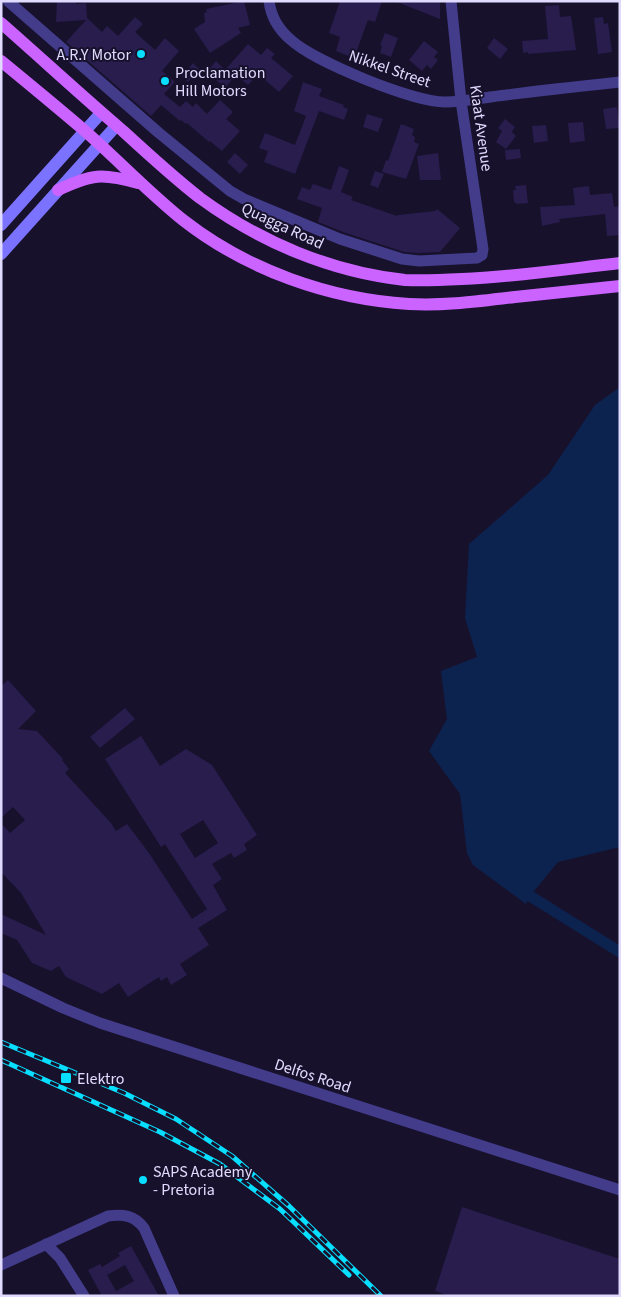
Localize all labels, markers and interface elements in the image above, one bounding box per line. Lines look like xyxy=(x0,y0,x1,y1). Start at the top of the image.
place label: A.R.Y Motor xyxy=(56,44,131,66)
street label: Nikkel Street xyxy=(346,45,434,93)
marker: A.R.Y Motor xyxy=(135,48,147,60)
place label: Proclamation Hill Motors xyxy=(175,62,265,102)
marker: Proclamation Hill Motors xyxy=(159,75,171,87)
street label: Kiaat Avenue xyxy=(464,84,498,173)
street label: Quagga Road xyxy=(238,197,328,255)
street label: Delfos Road xyxy=(272,1053,354,1099)
place label: Elektro xyxy=(77,1068,125,1090)
marker: Elektro xyxy=(59,1071,73,1085)
place label: SAPS Academy - Pretoria xyxy=(153,1161,253,1201)
marker: SAPS Academy - Pretoria xyxy=(137,1174,149,1186)

